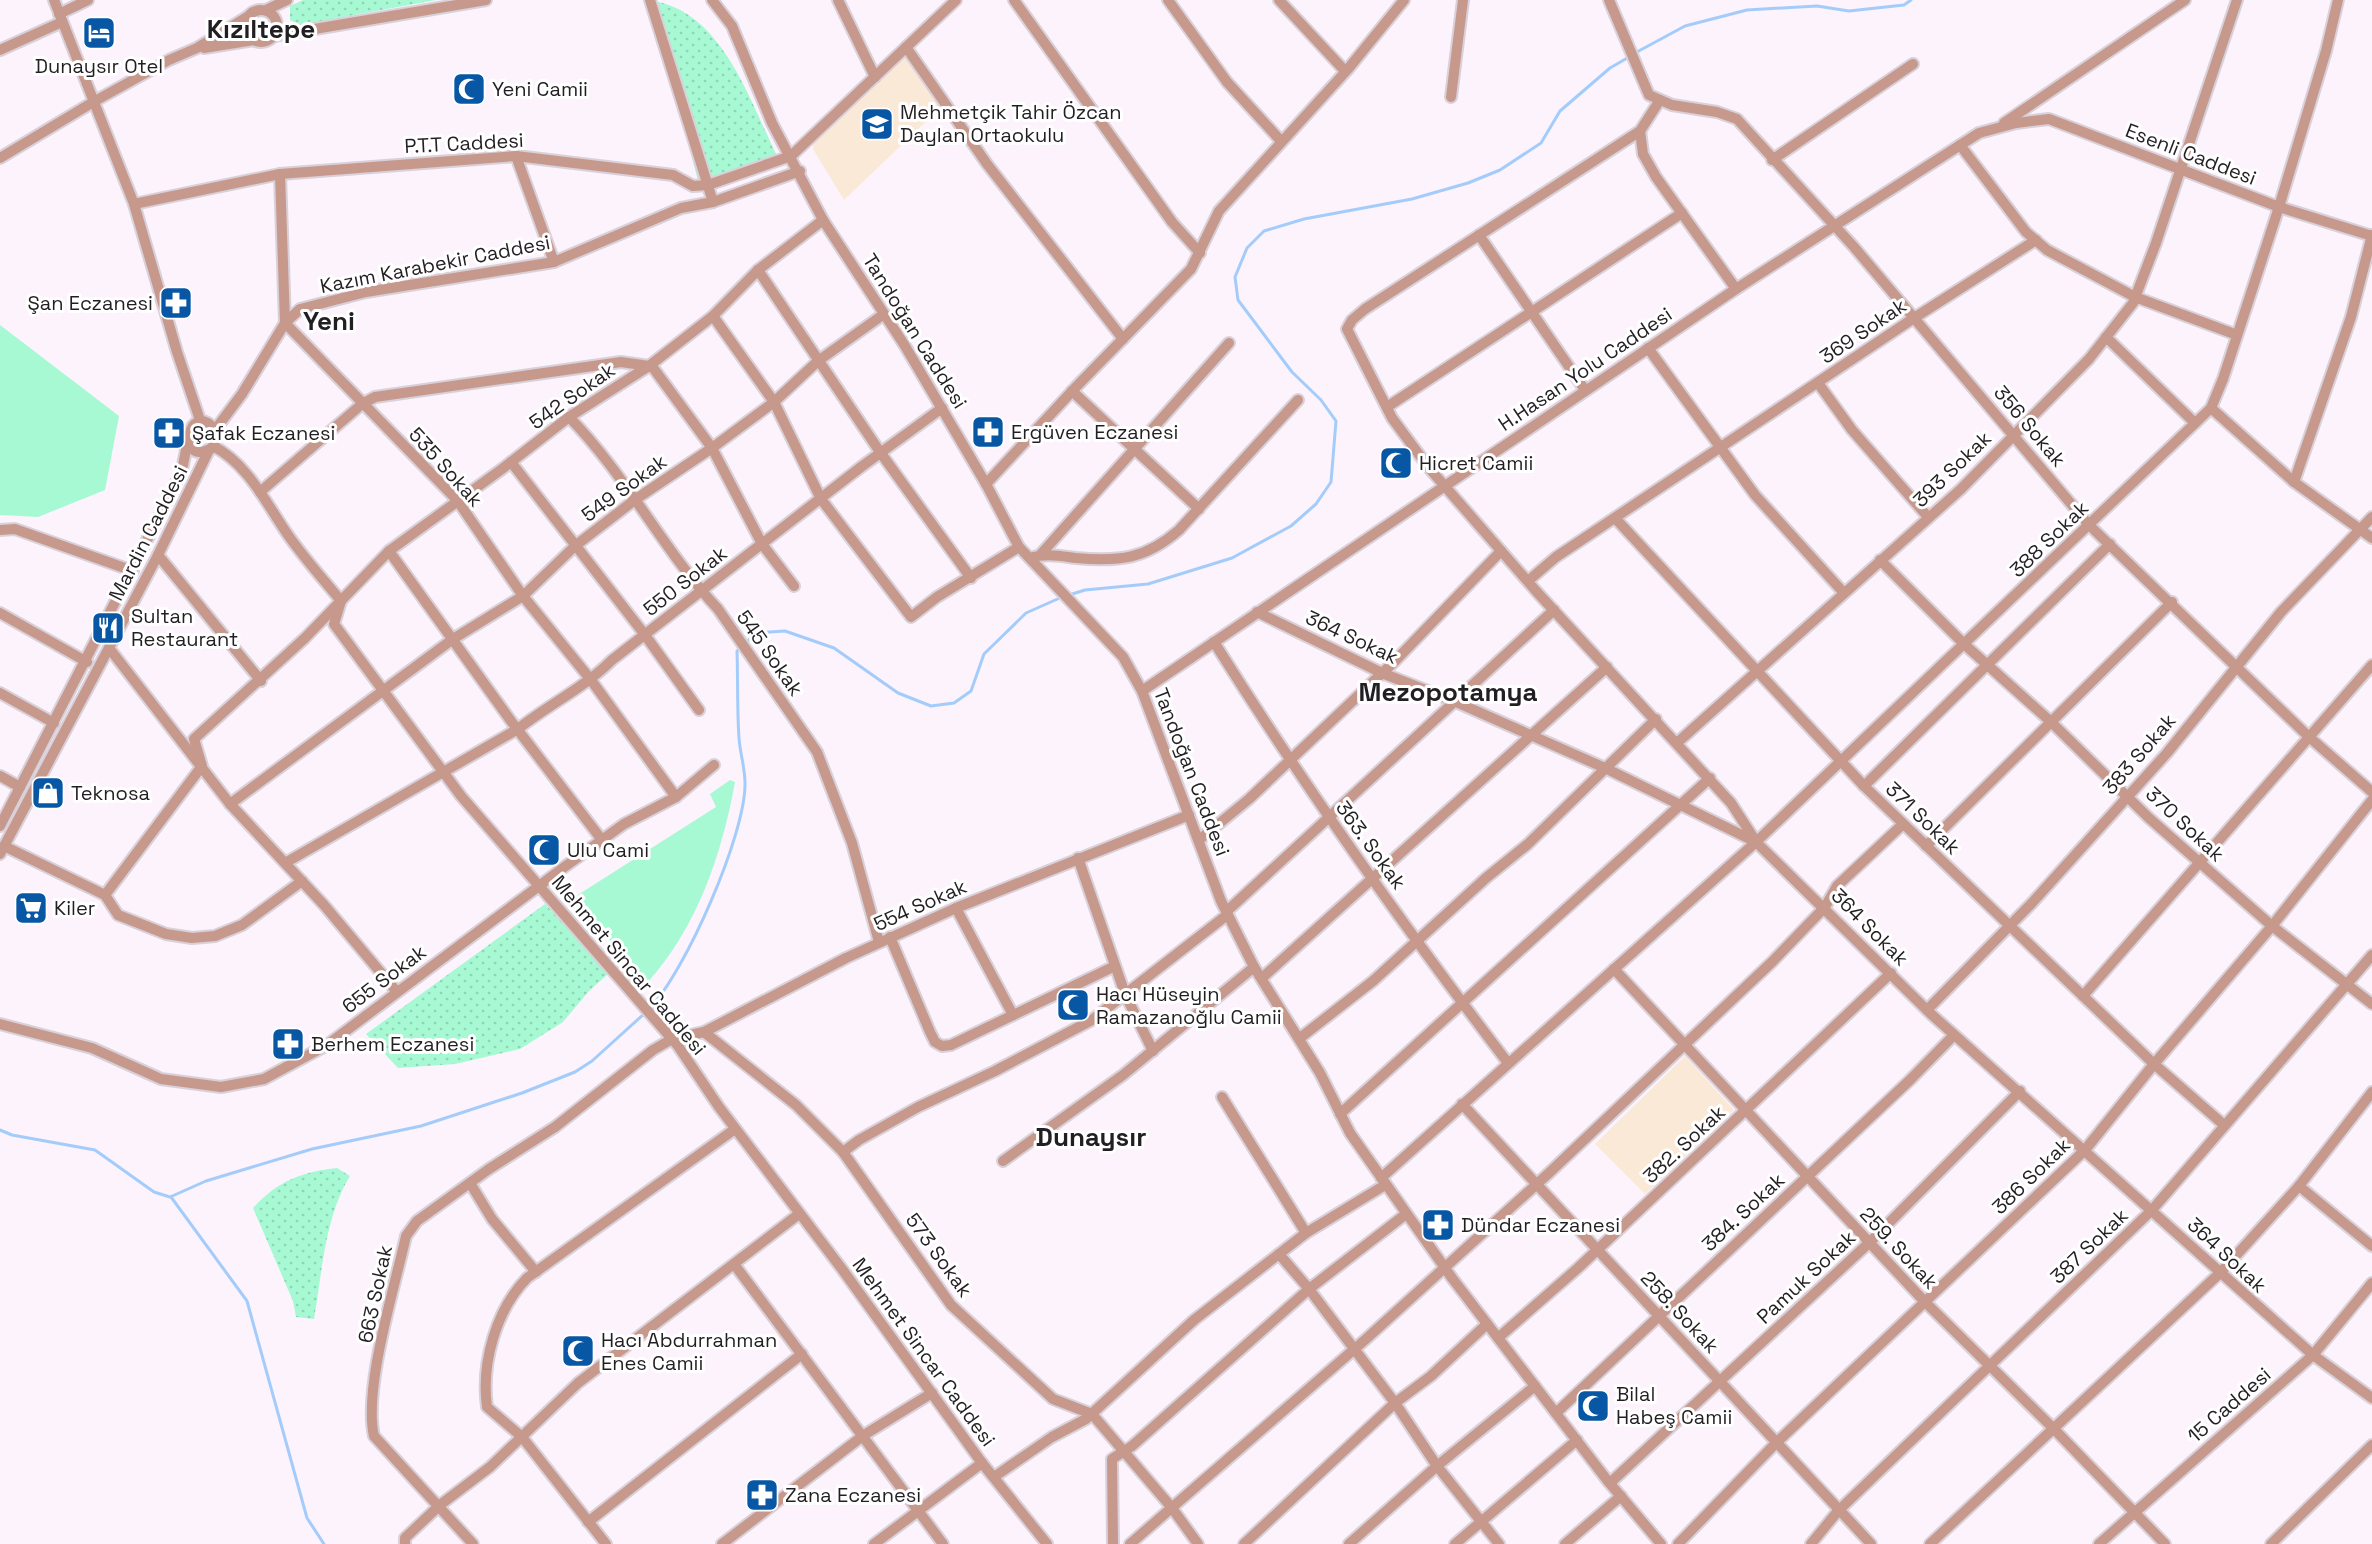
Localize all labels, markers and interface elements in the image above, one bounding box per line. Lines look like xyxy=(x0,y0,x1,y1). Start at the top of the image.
district label: Kızıltepe xyxy=(207,12,315,46)
hotel icon: Dunaysır Otel xyxy=(81,15,117,51)
place label: Dunaysır Otel xyxy=(35,53,163,79)
mosque icon: Yeni Camii xyxy=(451,71,487,107)
place label: Yeni Camii xyxy=(492,76,588,102)
place label: Mehmetçik Tahir Özcan Daylan Ortaokulu xyxy=(900,99,1122,148)
school or university icon: Mehmetçik Tahir Özcan Daylan Ortaokulu xyxy=(859,106,895,142)
street label: Esenli Caddesi xyxy=(2122,117,2260,191)
street label: P.T.T Caddesi xyxy=(404,127,524,159)
street label: Kazım Karabekir Caddesi xyxy=(318,229,552,299)
street label: Tandoğan Caddesi xyxy=(857,249,973,413)
pharmacy icon: Şan Eczanesi xyxy=(158,285,194,321)
place label: Şan Eczanesi xyxy=(28,290,153,316)
street label: 369 Sokak xyxy=(1815,292,1912,369)
street label: H.Hasan Yolu Caddesi xyxy=(1493,301,1677,437)
district label: Yeni xyxy=(303,304,355,338)
street label: 542 Sokak xyxy=(524,357,620,435)
street label: 356 Sokak xyxy=(1988,380,2072,472)
pharmacy icon: Ergüven Eczanesi xyxy=(970,414,1006,450)
pharmacy icon: Şafak Eczanesi xyxy=(151,415,187,451)
place label: Ergüven Eczanesi xyxy=(1011,419,1178,445)
place label: Şafak Eczanesi xyxy=(192,420,335,446)
street label: 535 Sokak xyxy=(403,422,489,513)
street label: 393 Sokak xyxy=(1907,425,1997,513)
mosque icon: Hicret Camii xyxy=(1378,445,1414,481)
street label: 549 Sokak xyxy=(576,448,672,528)
place label: Hicret Camii xyxy=(1419,450,1533,476)
street label: Mardin Caddesi xyxy=(103,461,193,605)
street label: 388 Sokak xyxy=(2004,495,2094,583)
street label: 550 Sokak xyxy=(638,540,732,622)
place label: Sultan Restaurant xyxy=(131,603,238,652)
street label: 364 Sokak xyxy=(1301,604,1403,670)
street label: 545 Sokak xyxy=(731,605,809,701)
restaurant icon: Sultan Restaurant xyxy=(90,610,126,646)
district label: Mezopotamya xyxy=(1359,675,1537,709)
street label: Tandoğan Caddesi xyxy=(1148,684,1236,860)
street label: 383 Sokak xyxy=(2097,708,2181,800)
shop icon: Teknosa xyxy=(30,775,66,811)
street label: 371 Sokak xyxy=(1880,776,1966,860)
place label: Teknosa xyxy=(71,780,150,806)
street label: 370 Sokak xyxy=(2140,781,2230,867)
street label: 363. Sokak xyxy=(1330,796,1412,895)
mosque icon: Ulu Cami xyxy=(526,832,562,868)
place label: Ulu Cami xyxy=(567,837,649,863)
street label: Mehmet Sincar Caddesi xyxy=(546,870,712,1060)
street label: 554 Sokak xyxy=(869,873,971,937)
street label: 364 Sokak xyxy=(1826,883,1914,971)
supermarket icon: Kiler xyxy=(13,890,49,926)
place label: Kiler xyxy=(54,895,95,921)
street label: 655 Sokak xyxy=(337,939,431,1019)
place label: Hacı Hüseyin Ramazanoğlu Camii xyxy=(1096,981,1282,1030)
mosque icon: Hacı Hüseyin Ramazanoğlu Camii xyxy=(1055,987,1091,1023)
pharmacy icon: Berhem Eczanesi xyxy=(270,1026,306,1062)
place label: Berhem Eczanesi xyxy=(311,1031,474,1057)
street label: 382. Sokak xyxy=(1637,1099,1731,1189)
district label: Dunaysır xyxy=(1036,1120,1146,1154)
street label: 386 Sokak xyxy=(1986,1132,2076,1220)
street label: 384. Sokak xyxy=(1696,1167,1790,1257)
street label: 259. Sokak xyxy=(1854,1201,1944,1295)
street label: 387 Sokak xyxy=(2045,1202,2133,1289)
pharmacy icon: Dündar Eczanesi xyxy=(1420,1207,1456,1243)
street label: 573 Sokak xyxy=(900,1208,978,1302)
place label: Dündar Eczanesi xyxy=(1461,1212,1620,1238)
street label: 364 Sokak xyxy=(2182,1212,2272,1299)
street label: Pamuk Sokak xyxy=(1751,1224,1861,1329)
street label: 663 Sokak xyxy=(352,1243,398,1345)
street label: Mehmet Sincar Caddesi xyxy=(847,1253,1001,1451)
street label: 258. Sokak xyxy=(1635,1265,1725,1359)
place label: Hacı Abdurrahman Enes Camii xyxy=(601,1327,777,1376)
mosque icon: Hacı Abdurrahman Enes Camii xyxy=(560,1333,596,1369)
street label: 15 Caddesi xyxy=(2182,1362,2276,1448)
place label: Bilal Habeş Camii xyxy=(1616,1381,1732,1430)
mosque icon: Bilal Habeş Camii xyxy=(1575,1388,1611,1424)
pharmacy icon: Zana Eczanesi xyxy=(744,1477,780,1513)
place label: Zana Eczanesi xyxy=(785,1482,921,1508)

